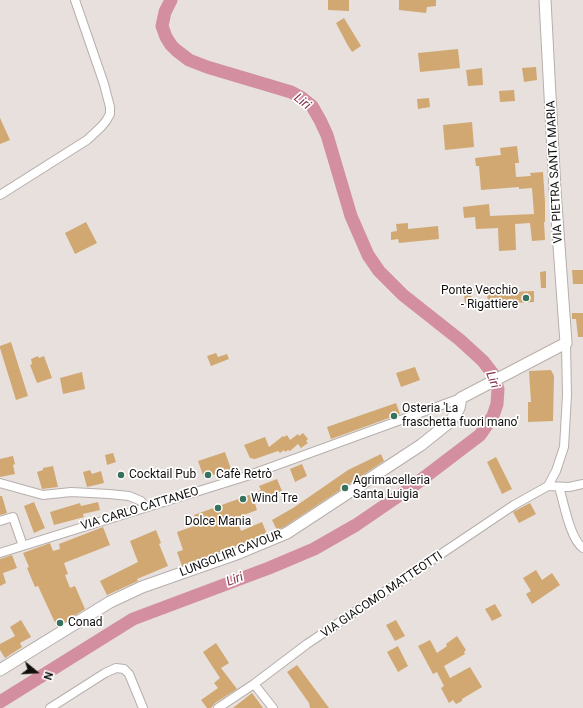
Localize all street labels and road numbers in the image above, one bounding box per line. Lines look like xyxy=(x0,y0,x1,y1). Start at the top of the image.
street label: VIA PIETRA SANTA MARIA xyxy=(544,100,566,244)
street label: VIA CARLO CATTANEO xyxy=(79,484,201,534)
street label: LUNGOLIRI CAVOUR xyxy=(178,528,284,580)
street label: VIA GIACOMO MATTEOTTI xyxy=(318,549,446,641)

